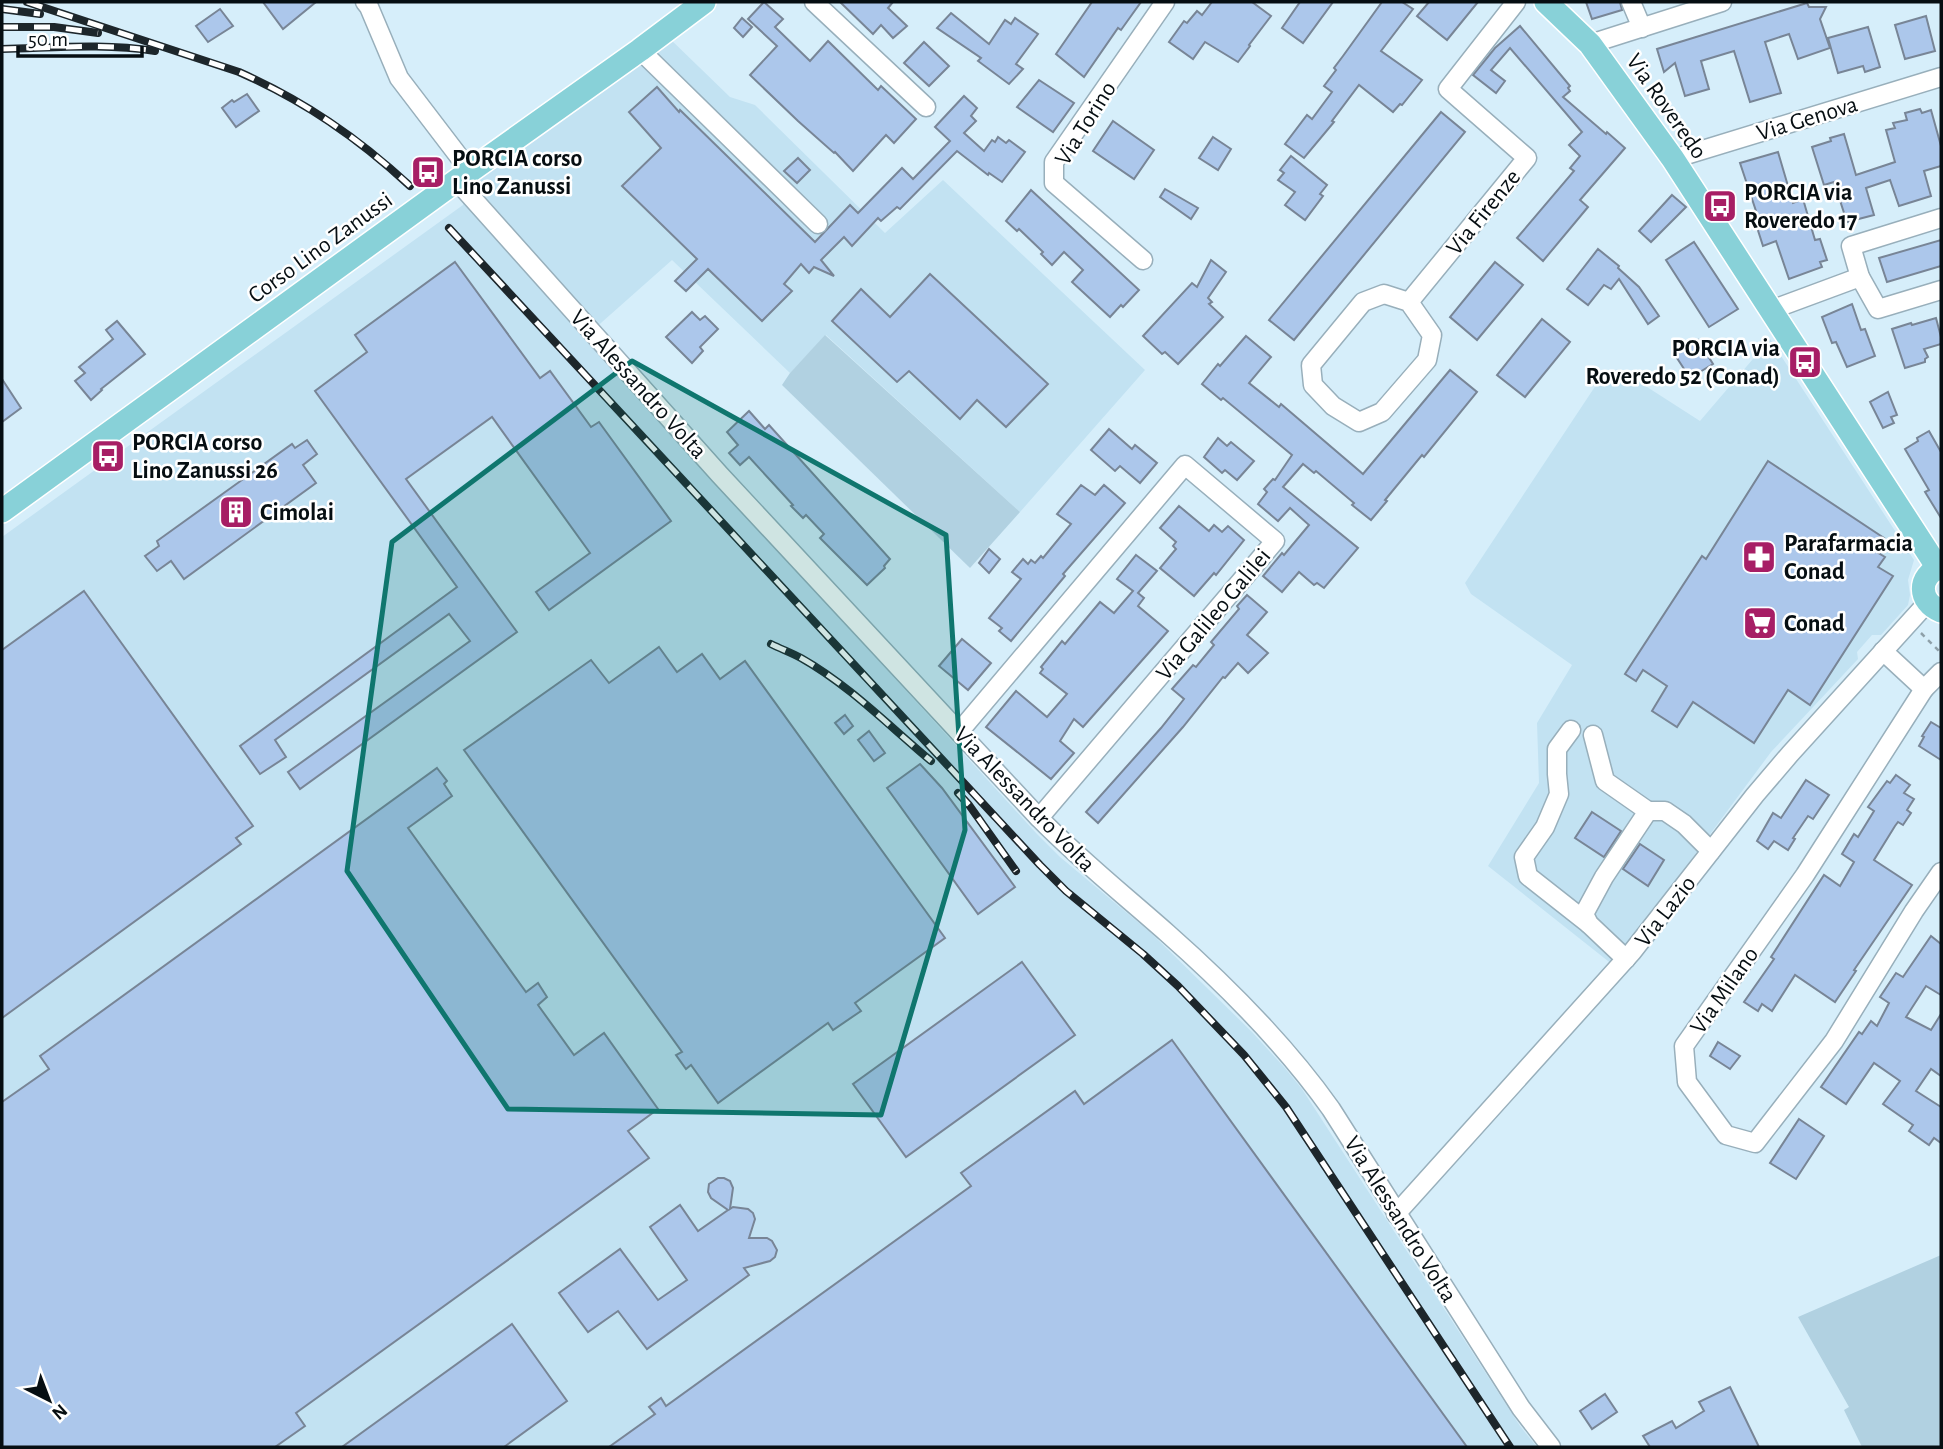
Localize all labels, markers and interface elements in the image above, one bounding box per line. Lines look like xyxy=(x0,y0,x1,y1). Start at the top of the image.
scale bar xyxy=(18,14,142,58)
text: 50 m xyxy=(28,29,68,50)
street label: Via Roveredo xyxy=(1621,50,1711,164)
street label: Via Torino xyxy=(1051,77,1121,170)
street label: Via Genova xyxy=(1754,92,1861,146)
place label: PORCIA corso Lino Zanussi xyxy=(452,147,583,199)
bus stop icon: PORCIA corso Lino Zanussi xyxy=(409,153,447,191)
street label: Via Firenze xyxy=(1442,165,1525,260)
place label: PORCIA via Roveredo 17 xyxy=(1744,181,1857,233)
bus stop icon: PORCIA via Roveredo 17 xyxy=(1701,187,1739,225)
street label: Corso Lino Zanussi xyxy=(244,188,397,308)
street label: Via Alessandro Volta xyxy=(565,306,711,464)
place label: PORCIA via Roveredo 52 (Conad) xyxy=(1585,337,1780,389)
bus stop icon: PORCIA via Roveredo 52 (Conad) xyxy=(1786,343,1824,381)
place label: PORCIA corso Lino Zanussi 26 xyxy=(132,431,278,483)
bus stop icon: PORCIA corso Lino Zanussi 26 xyxy=(89,437,127,475)
building icon: Cimolai xyxy=(217,493,255,531)
place label: Cimolai xyxy=(260,501,334,525)
place label: Parafarmacia Conad xyxy=(1784,532,1913,584)
pharmacy icon: Parafarmacia Conad xyxy=(1740,538,1778,576)
street label: Via Galileo Galilei xyxy=(1152,544,1276,685)
supermarket icon: Conad xyxy=(1741,604,1779,642)
place label: Conad xyxy=(1784,612,1845,636)
street label: Via Alessandro Volta xyxy=(949,723,1099,877)
street label: Via Lazio xyxy=(1631,872,1701,952)
street label: Via Milano xyxy=(1686,943,1763,1038)
street label: Via Alessandro Volta xyxy=(1339,1132,1461,1307)
north arrow xyxy=(14,1365,84,1435)
text: N xyxy=(48,1400,71,1423)

